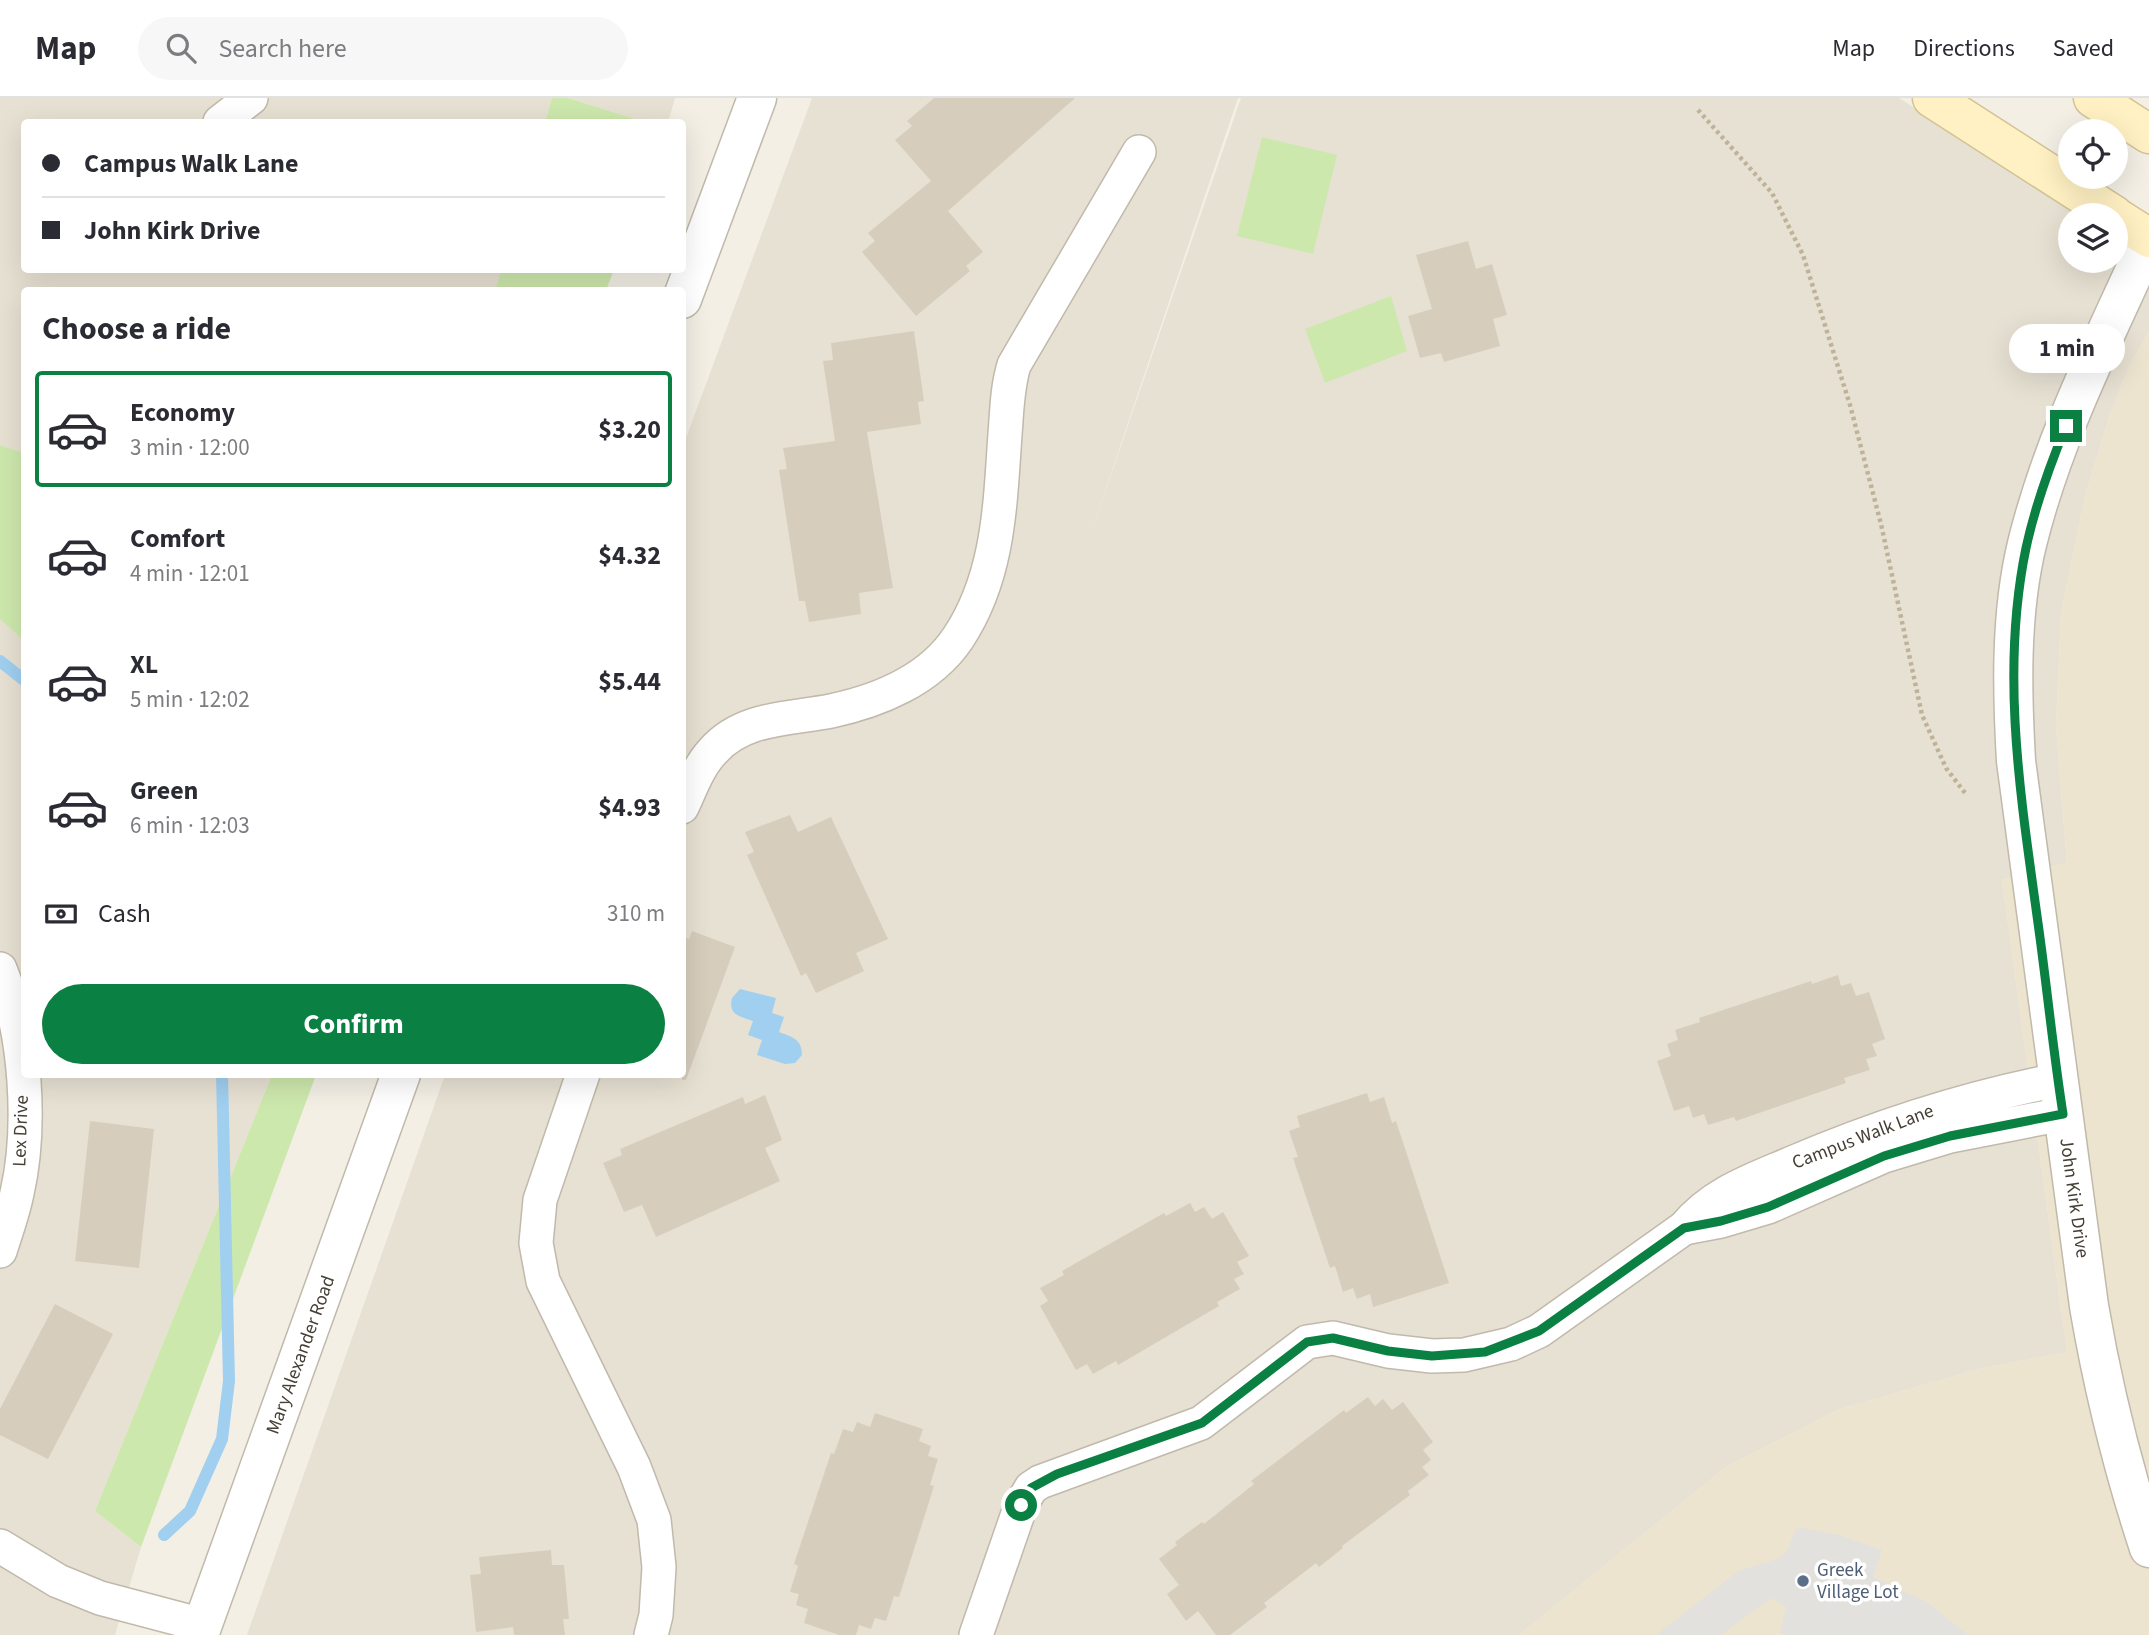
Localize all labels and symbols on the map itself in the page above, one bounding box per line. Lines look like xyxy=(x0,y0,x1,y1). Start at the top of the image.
callout: 1 min xyxy=(2008,324,2124,374)
route end xyxy=(2050,410,2082,442)
street label: Lex Drive xyxy=(6,1095,36,1167)
street label: Campus Walk Lane xyxy=(1788,1098,1938,1176)
street label: John Kirk Drive xyxy=(2052,1136,2096,1260)
street label: Mary Alexander Road xyxy=(260,1272,342,1438)
route start xyxy=(1005,1489,1037,1521)
place label: Greek Village Lot xyxy=(1817,1557,1899,1606)
marker: Greek Village Lot xyxy=(1795,1573,1811,1589)

